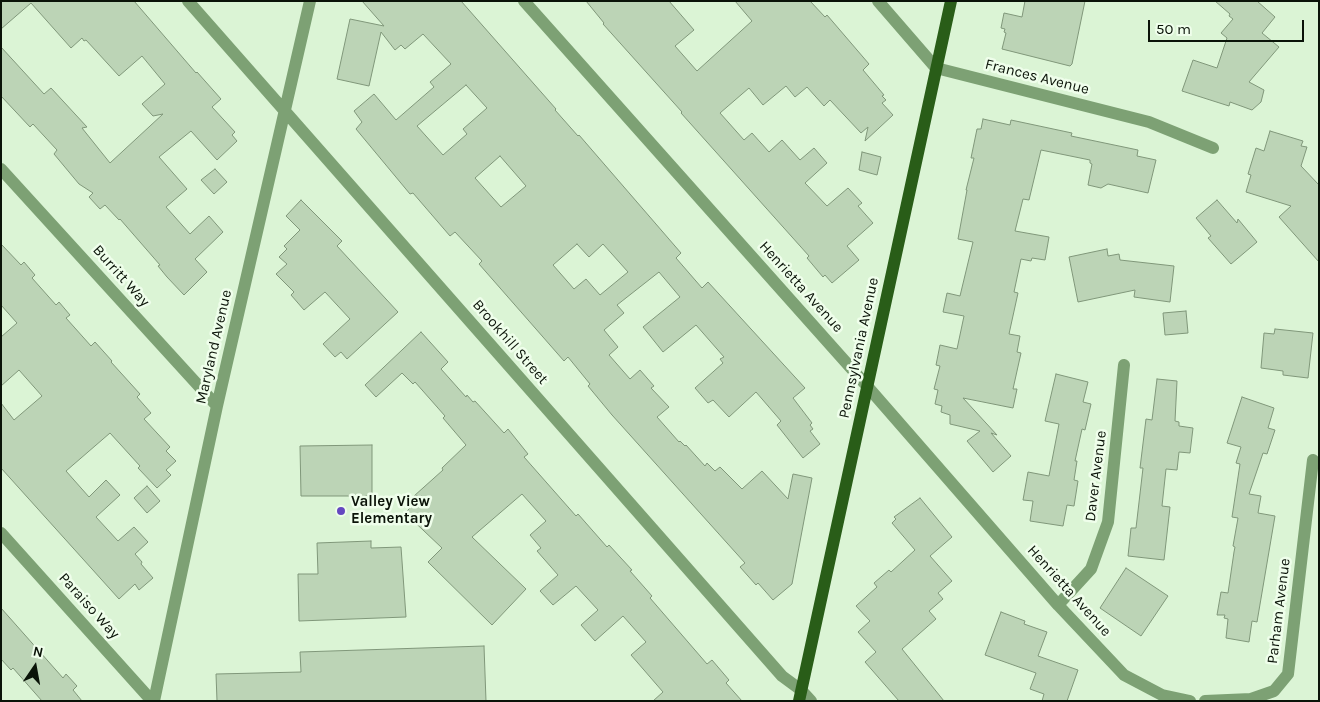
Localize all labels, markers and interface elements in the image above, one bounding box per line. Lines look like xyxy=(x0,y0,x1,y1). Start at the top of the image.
scale bar xyxy=(1150,10,1306,42)
text: 50 m xyxy=(1156,20,1191,38)
street label: Frances Avenue xyxy=(983,55,1091,99)
street label: Henrietta Avenue xyxy=(755,238,847,336)
street label: Burritt Way xyxy=(89,241,153,311)
street label: Pennsylvania Avenue xyxy=(835,276,883,420)
street label: Maryland Avenue xyxy=(192,288,236,406)
street label: Brookhill Street xyxy=(468,296,552,388)
street label: Daver Avenue xyxy=(1081,429,1111,523)
place label: Valley View Elementary xyxy=(351,493,432,528)
marker: Valley View Elementary xyxy=(335,505,347,517)
street label: Henrietta Avenue xyxy=(1023,542,1115,640)
street label: Parham Avenue xyxy=(1264,557,1294,665)
street label: Paraiso Way xyxy=(55,569,123,643)
north arrow xyxy=(10,642,60,692)
text: N xyxy=(32,642,45,661)

